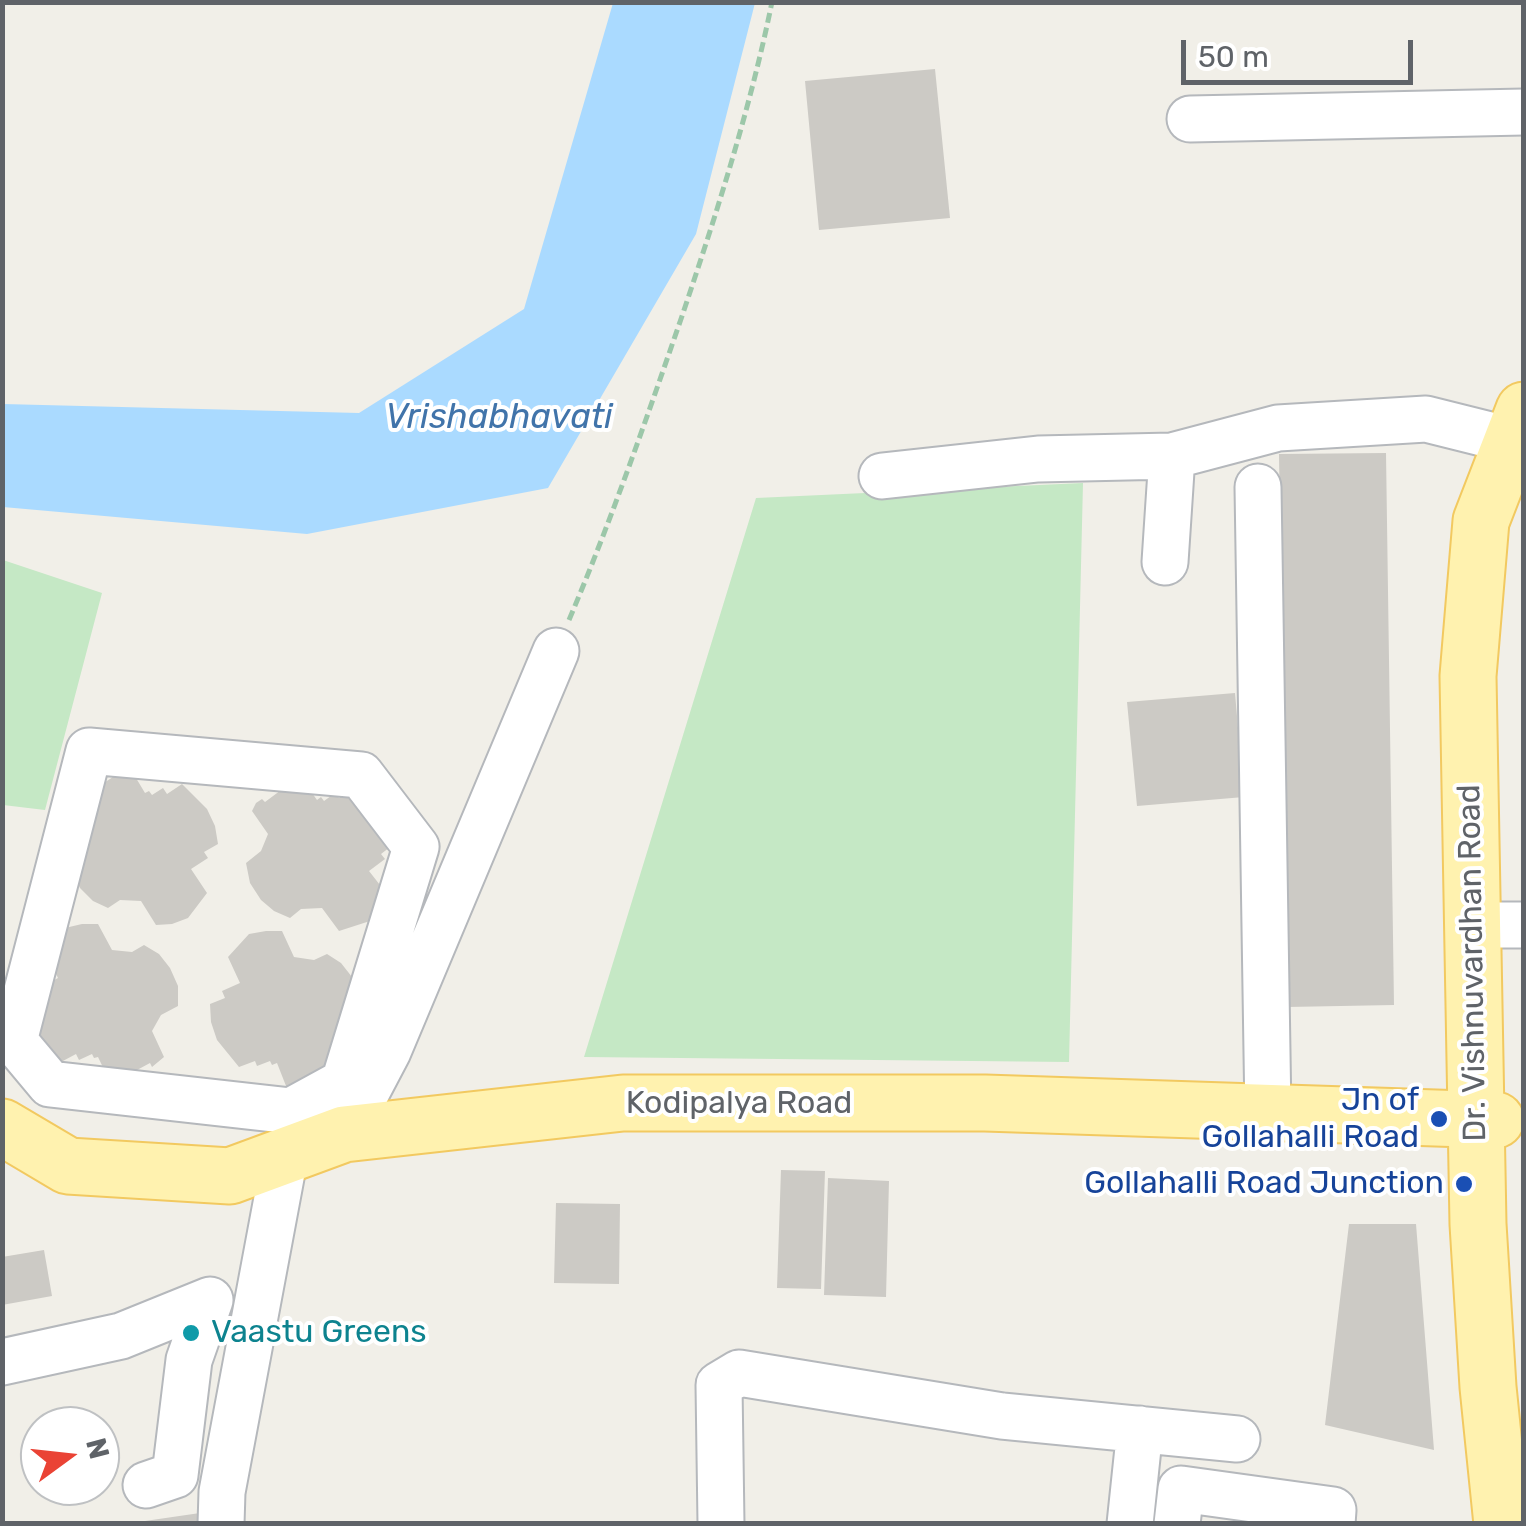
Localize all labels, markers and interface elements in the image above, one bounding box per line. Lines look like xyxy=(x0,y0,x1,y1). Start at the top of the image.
scale bar xyxy=(1186,20,1418,82)
text: 50 m xyxy=(1198,39,1269,75)
water label: Vrishabhavati xyxy=(385,397,613,439)
street label: Dr. Vishnuvardhan Road xyxy=(1451,784,1495,1142)
place label: Jn of Gollahalli Road xyxy=(1202,1082,1419,1157)
street label: Kodipalya Road xyxy=(626,1085,852,1123)
marker: Jn of Gollahalli Road xyxy=(1428,1108,1450,1130)
place label: Gollahalli Road Junction xyxy=(1084,1165,1444,1203)
marker: Gollahalli Road Junction xyxy=(1453,1173,1475,1195)
place label: Vaastu Greens xyxy=(211,1314,427,1352)
marker: Vaastu Greens xyxy=(180,1322,202,1344)
north arrow xyxy=(20,1406,120,1506)
text: N xyxy=(79,1435,116,1463)

